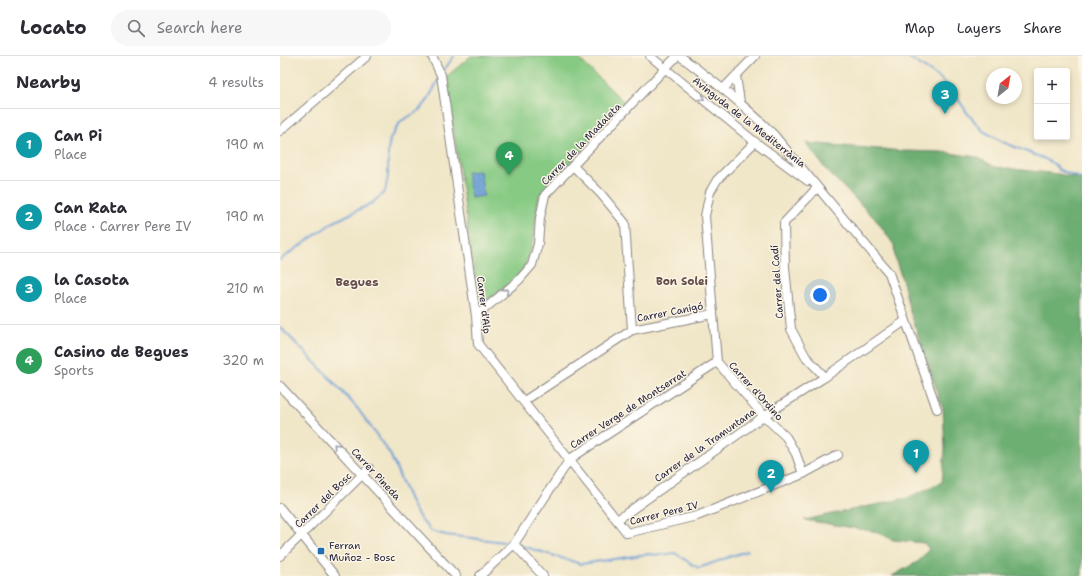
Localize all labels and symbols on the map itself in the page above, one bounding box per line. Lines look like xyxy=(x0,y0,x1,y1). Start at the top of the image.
north arrow xyxy=(986,68,1022,104)
street label: Avinguda de la Mediterrània xyxy=(690,74,809,171)
pin: 3 xyxy=(932,81,958,114)
one-way arrow xyxy=(697,94,704,101)
street label: Carrer de la Madaleta xyxy=(538,100,624,188)
pin: 4 xyxy=(496,142,522,175)
street label: Carrer del Cadí xyxy=(768,245,786,319)
district label: Begues xyxy=(335,274,379,290)
district label: Bon Solei xyxy=(656,274,708,289)
street label: Carrer d'Alp xyxy=(474,275,494,335)
your location xyxy=(810,285,830,305)
one-way arrow xyxy=(501,289,508,296)
street label: Carrer Canigó xyxy=(636,299,704,325)
street label: Carrer d'Ordino xyxy=(726,359,786,423)
street label: Carrer Verge de Montserrat xyxy=(568,367,688,451)
street label: Carrer de la Tramuntana xyxy=(652,405,759,485)
pin: 1 xyxy=(903,440,929,473)
one-way arrow xyxy=(334,443,341,451)
street label: Carrer Pineda xyxy=(348,445,404,503)
pin: 2 xyxy=(758,460,784,493)
street label: Carrer del Bosc xyxy=(292,470,354,530)
street label: Carrer Pere IV xyxy=(628,498,700,528)
place label: Ferran Muñoz - Bosc xyxy=(329,539,395,564)
marker: Ferran Muñoz - Bosc xyxy=(316,546,326,556)

